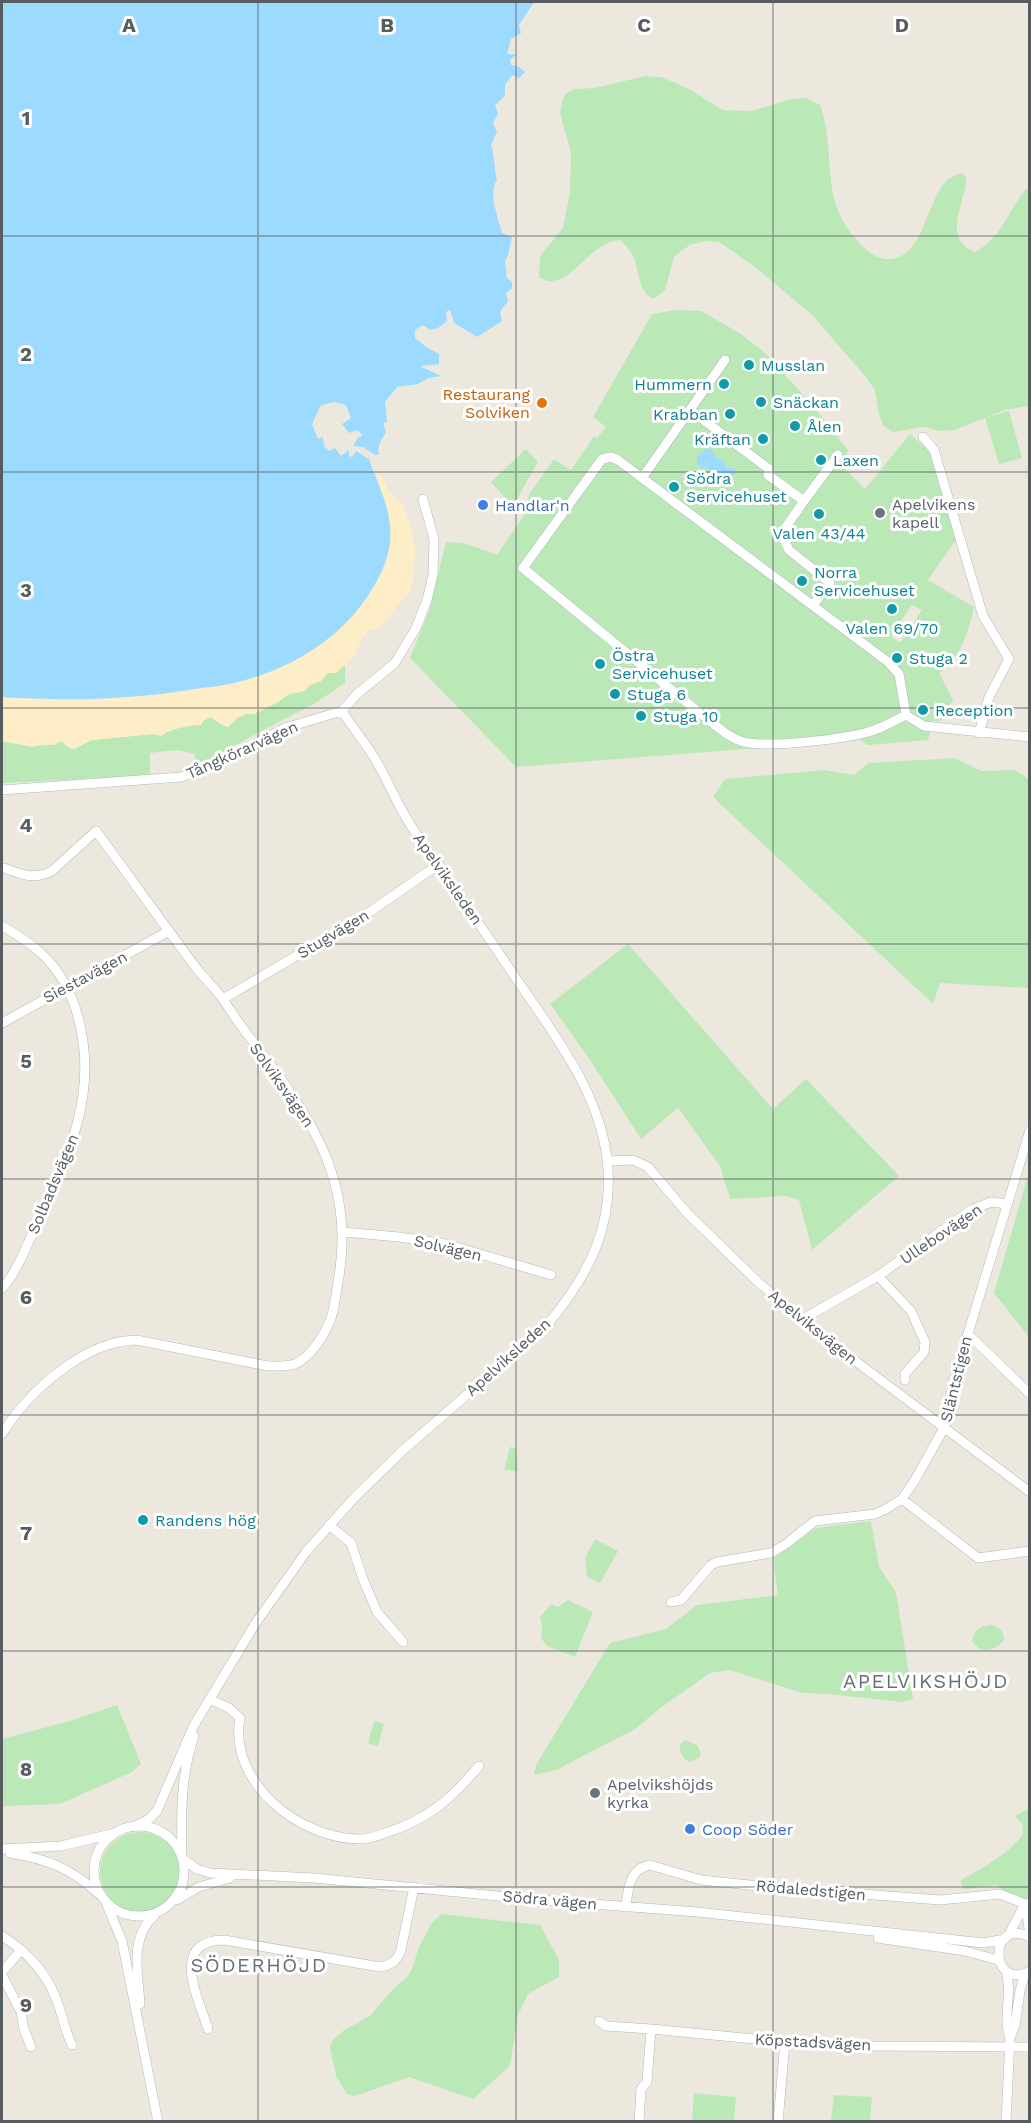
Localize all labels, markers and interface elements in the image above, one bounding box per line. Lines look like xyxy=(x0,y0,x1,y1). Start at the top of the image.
text: A xyxy=(122,13,136,37)
text: B xyxy=(380,13,394,37)
text: C xyxy=(637,13,651,37)
text: D xyxy=(895,13,909,37)
text: 1 xyxy=(22,106,30,130)
text: 2 xyxy=(20,342,32,366)
place label: Musslan xyxy=(761,356,825,375)
marker: Musslan xyxy=(742,358,756,372)
place label: Hummern xyxy=(634,375,712,394)
marker: Hummern xyxy=(717,377,731,391)
place label: Restaurang Solviken xyxy=(443,385,530,422)
place label: Snäckan xyxy=(773,393,839,412)
marker: Snäckan xyxy=(754,395,768,409)
marker: Restaurang Solviken xyxy=(535,396,549,410)
place label: Krabban xyxy=(653,405,718,424)
marker: Krabban xyxy=(723,407,737,421)
place label: Ålen xyxy=(807,417,842,436)
marker: Ålen xyxy=(788,419,802,433)
place label: Kräftan xyxy=(694,430,751,449)
marker: Kräftan xyxy=(756,432,770,446)
place label: Laxen xyxy=(833,451,879,470)
marker: Laxen xyxy=(814,453,828,467)
place label: Södra Servicehuset xyxy=(686,469,787,506)
marker: Södra Servicehuset xyxy=(667,480,681,494)
place label: Apelvikens kapell xyxy=(892,495,975,532)
place label: Handlar'n xyxy=(495,496,570,515)
marker: Handlar'n xyxy=(476,498,490,512)
marker: Apelvikens kapell xyxy=(873,506,887,520)
marker: Valen 43/44 xyxy=(812,507,826,521)
place label: Valen 43/44 xyxy=(773,524,866,543)
place label: Norra Servicehuset xyxy=(814,563,915,600)
marker: Norra Servicehuset xyxy=(795,574,809,588)
text: 3 xyxy=(20,578,32,602)
marker: Valen 69/70 xyxy=(885,602,899,616)
place label: Valen 69/70 xyxy=(846,619,938,638)
place label: Östra Servicehuset xyxy=(612,646,713,683)
place label: Stuga 2 xyxy=(909,649,968,668)
marker: Stuga 2 xyxy=(890,651,904,665)
marker: Östra Servicehuset xyxy=(593,657,607,671)
place label: Stuga 6 xyxy=(627,685,686,704)
marker: Stuga 6 xyxy=(608,687,622,701)
place label: Reception xyxy=(935,701,1013,720)
marker: Reception xyxy=(916,703,930,717)
place label: Stuga 10 xyxy=(653,707,718,726)
marker: Stuga 10 xyxy=(634,709,648,723)
street label: Tångkörarvägen xyxy=(183,717,301,783)
text: 4 xyxy=(20,813,33,837)
street label: Apelviksleden xyxy=(409,829,487,929)
street label: Stugvägen xyxy=(294,905,372,963)
street label: Siestavägen xyxy=(40,947,130,1007)
street label: Solviksvägen xyxy=(246,1039,318,1131)
text: 5 xyxy=(20,1049,32,1073)
street label: Solbadsvägen xyxy=(23,1131,83,1237)
street label: Ullebovägen xyxy=(896,1200,986,1268)
street label: Solvägen xyxy=(412,1231,484,1265)
text: 6 xyxy=(20,1285,32,1309)
street label: Apelviksvägen xyxy=(765,1285,861,1369)
street label: Apelviksleden xyxy=(462,1314,554,1400)
street label: Släntstigen xyxy=(936,1334,976,1424)
place label: Randens hög xyxy=(155,1511,256,1530)
marker: Randens hög xyxy=(136,1513,150,1527)
text: 7 xyxy=(20,1521,32,1545)
district label: APELVIKSHÖJD xyxy=(843,1669,1009,1693)
text: 8 xyxy=(20,1757,32,1781)
place label: Apelvikshöjds kyrka xyxy=(607,1775,714,1812)
marker: Apelvikshöjds kyrka xyxy=(588,1786,602,1800)
place label: Coop Söder xyxy=(702,1820,794,1839)
marker: Coop Söder xyxy=(683,1822,697,1836)
street label: Rödaledstigen xyxy=(755,1876,867,1904)
street label: Södra vägen xyxy=(502,1886,598,1914)
district label: SÖDERHÖJD xyxy=(190,1953,328,1977)
text: 9 xyxy=(20,1993,32,2017)
street label: Köpstadsvägen xyxy=(754,2029,872,2055)

